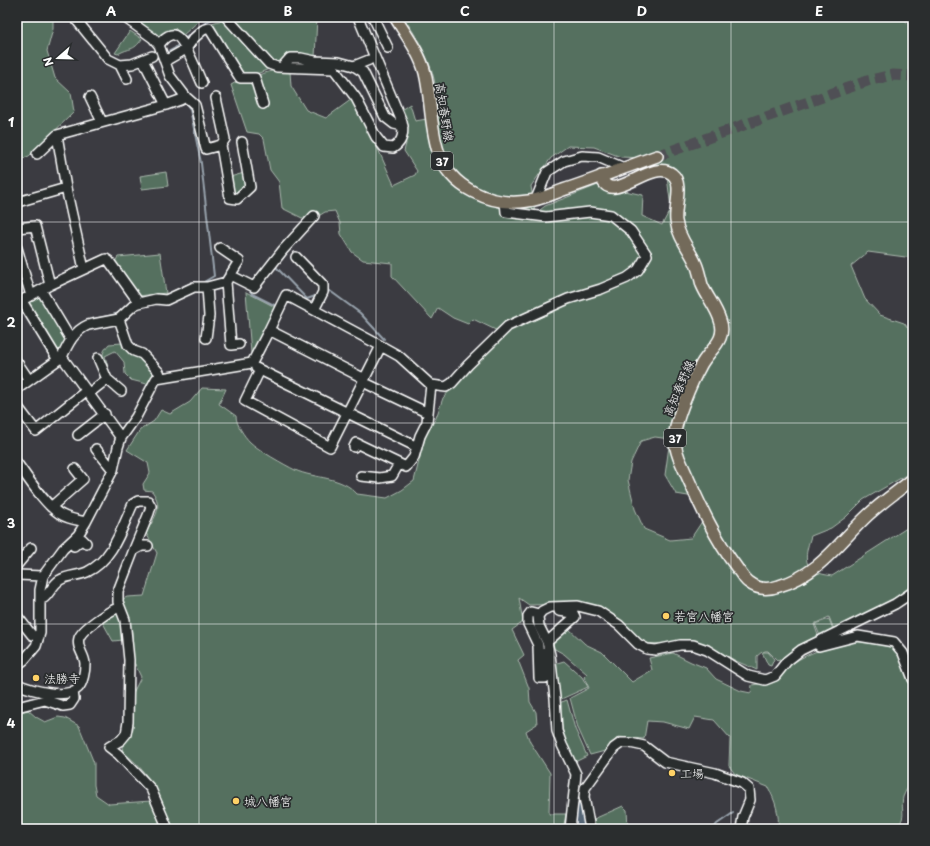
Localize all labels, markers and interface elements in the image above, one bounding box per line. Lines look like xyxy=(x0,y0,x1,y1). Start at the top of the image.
text: A xyxy=(106,1,116,20)
text: B xyxy=(284,1,293,20)
text: C xyxy=(460,1,470,20)
text: D xyxy=(637,1,647,20)
text: E xyxy=(815,1,823,20)
north arrow xyxy=(38,38,78,78)
text: N xyxy=(39,54,58,69)
street label: 高知春野線 xyxy=(431,81,459,143)
text: 1 xyxy=(8,112,14,131)
road number: 37 xyxy=(431,152,453,170)
text: 2 xyxy=(6,312,16,331)
street label: 高知春野線 xyxy=(658,357,698,419)
road number: 37 xyxy=(664,429,686,447)
text: 3 xyxy=(7,513,16,532)
place label: 若宮八幡宮 xyxy=(674,607,734,625)
marker: 若宮八幡宮 xyxy=(661,611,671,621)
place label: 法勝寺 xyxy=(44,669,80,687)
marker: 法勝寺 xyxy=(31,673,41,683)
text: 4 xyxy=(7,713,16,732)
place label: 工場 xyxy=(680,764,704,782)
marker: 工場 xyxy=(667,768,677,778)
place label: 城八幡宮 xyxy=(244,792,292,810)
marker: 城八幡宮 xyxy=(231,796,241,806)

